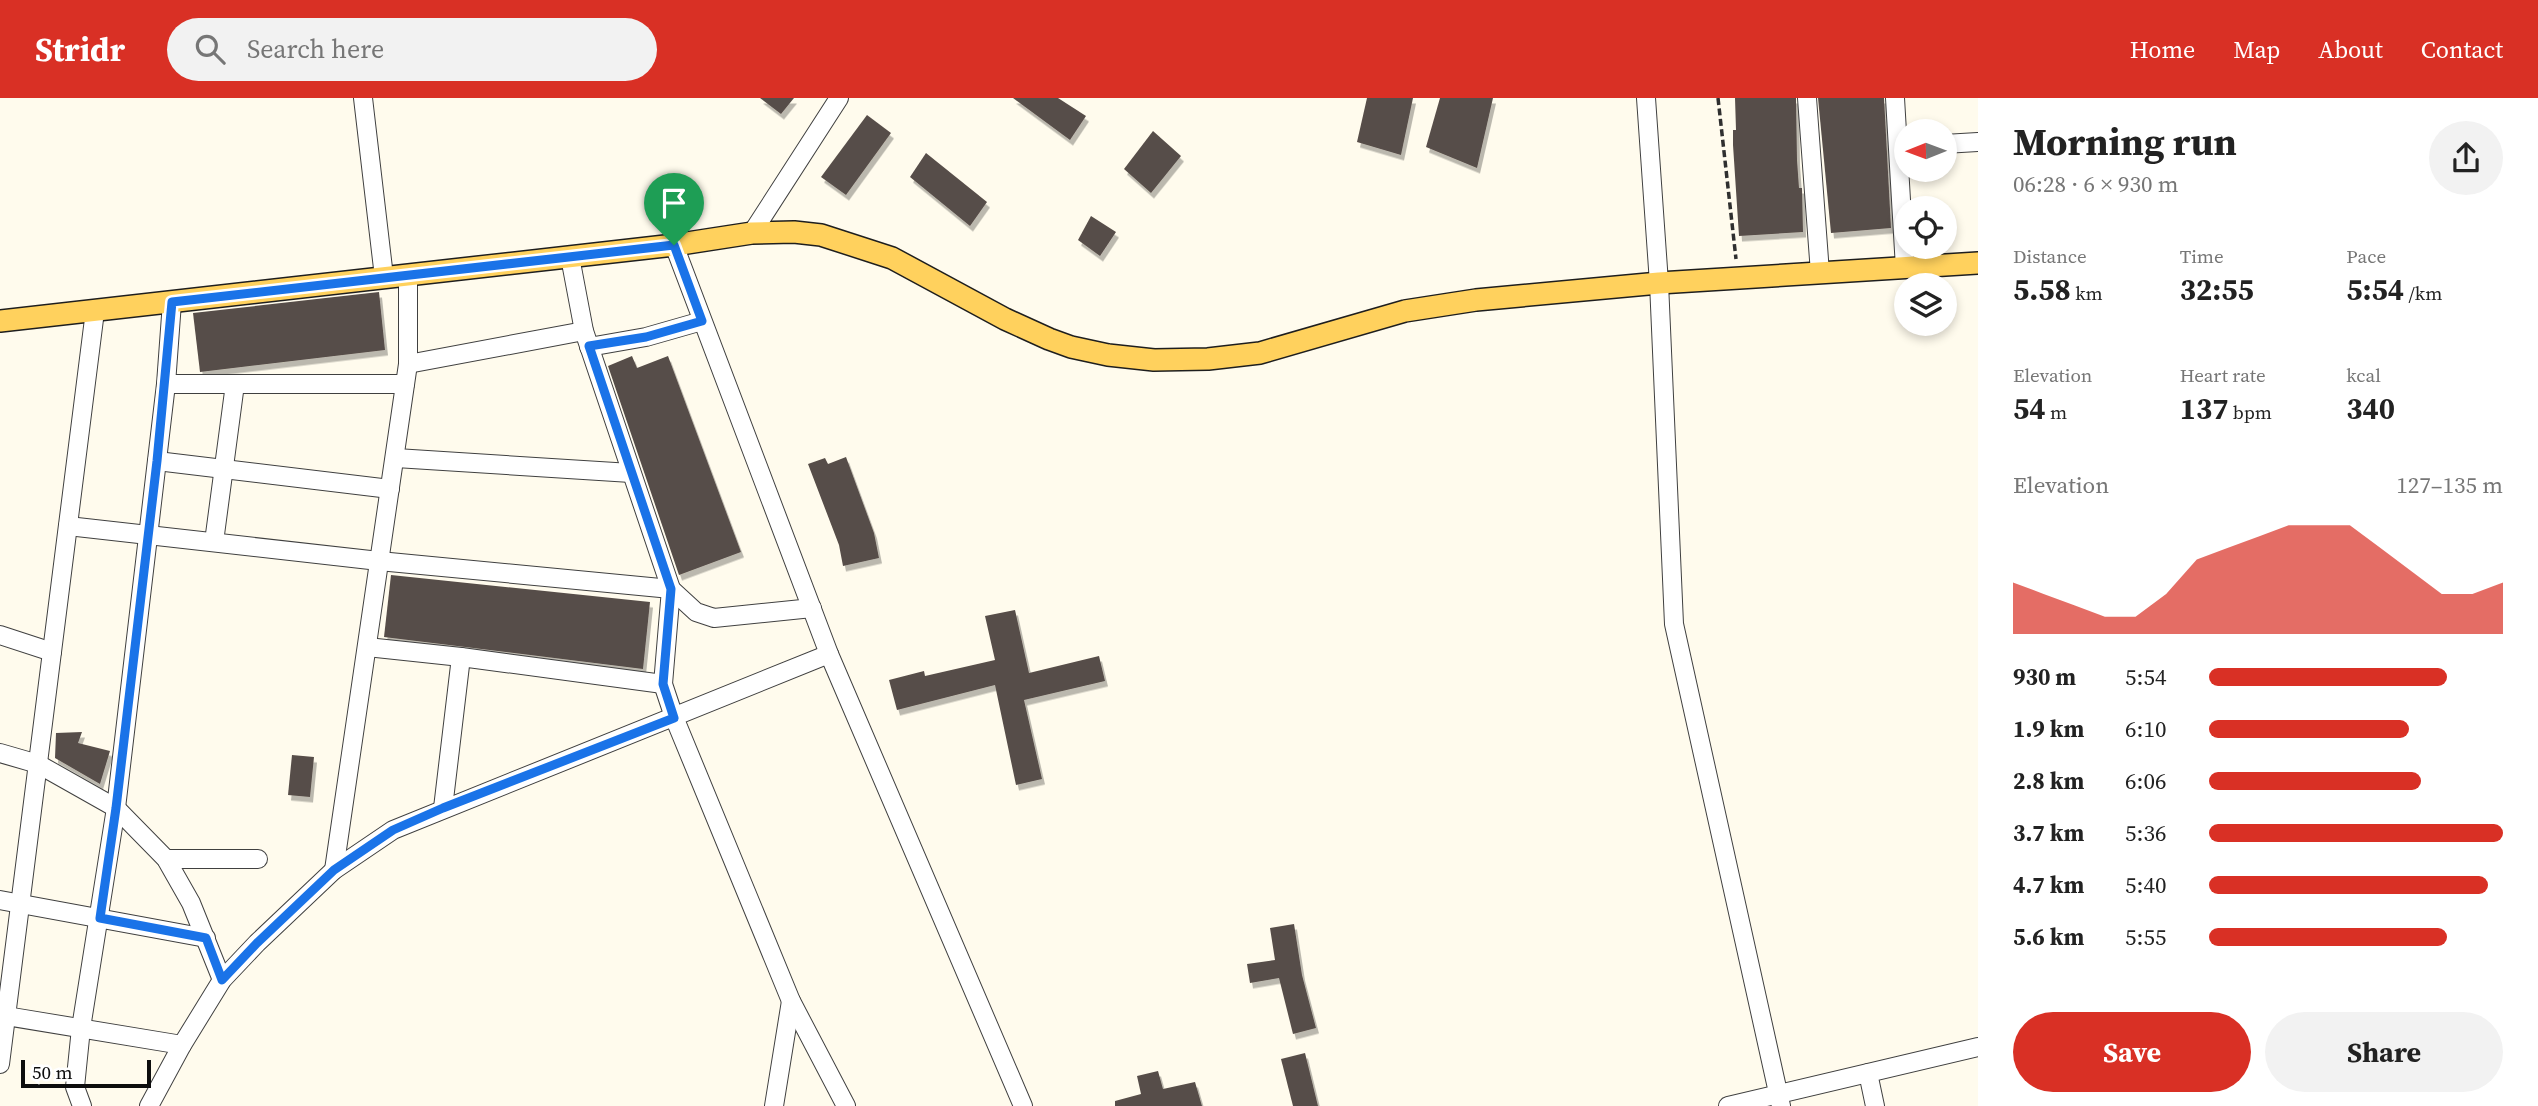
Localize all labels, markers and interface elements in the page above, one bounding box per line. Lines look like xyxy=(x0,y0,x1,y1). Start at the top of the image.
search box xyxy=(167,18,657,81)
text: Stridr xyxy=(35,27,125,72)
icon: search xyxy=(191,30,229,68)
text: Search here xyxy=(247,31,384,67)
text: Home xyxy=(2130,33,2195,66)
text: Map xyxy=(2233,33,2280,66)
text: About xyxy=(2318,33,2383,66)
text: Contact xyxy=(2421,33,2503,66)
text: Morning run xyxy=(2013,116,2237,168)
north arrow xyxy=(1894,119,1956,182)
map controls xyxy=(1894,119,1957,336)
button: share xyxy=(2429,121,2503,195)
text: 06:28 · 6 × 930 m xyxy=(2013,168,2179,200)
pin xyxy=(644,173,704,245)
icon: arrive xyxy=(655,184,693,222)
button: locate xyxy=(1894,196,1957,259)
text: Distance xyxy=(2013,243,2087,269)
text: Time xyxy=(2180,243,2224,269)
text: Pace xyxy=(2346,243,2386,269)
text: 5.58 xyxy=(2013,269,2071,310)
text: 32:55 xyxy=(2180,269,2254,310)
text: 5:54 xyxy=(2346,269,2404,310)
button: layers xyxy=(1894,273,1957,336)
text: km xyxy=(2071,280,2103,306)
text: /km xyxy=(2404,280,2442,306)
text: Elevation xyxy=(2013,362,2092,388)
text: Heart rate xyxy=(2180,362,2266,388)
text: kcal xyxy=(2346,362,2381,388)
text: 54 xyxy=(2013,388,2046,429)
text: 137 xyxy=(2180,388,2228,429)
text: 340 xyxy=(2346,388,2395,429)
text: m xyxy=(2046,399,2067,425)
text: bpm xyxy=(2228,399,2272,425)
text: Elevation xyxy=(2013,469,2109,501)
text: 127–135 m xyxy=(2396,469,2503,501)
text: 930 m xyxy=(2013,661,2076,693)
text: 5:54 xyxy=(2125,661,2166,693)
text: 1.9 km xyxy=(2013,713,2084,745)
text: 6:10 xyxy=(2125,713,2166,745)
text: 2.8 km xyxy=(2013,765,2084,797)
text: 6:06 xyxy=(2125,765,2166,797)
text: 3.7 km xyxy=(2013,817,2084,849)
text: 5:36 xyxy=(2125,817,2166,849)
text: 4.7 km xyxy=(2013,869,2084,901)
text: 5:40 xyxy=(2125,869,2166,901)
text: 5.6 km xyxy=(2013,921,2084,953)
text: 5:55 xyxy=(2125,921,2166,953)
button: Save xyxy=(2013,1012,2251,1092)
button: Share xyxy=(2265,1012,2503,1092)
scale bar xyxy=(21,1057,150,1089)
text: 50 m xyxy=(32,1059,73,1085)

